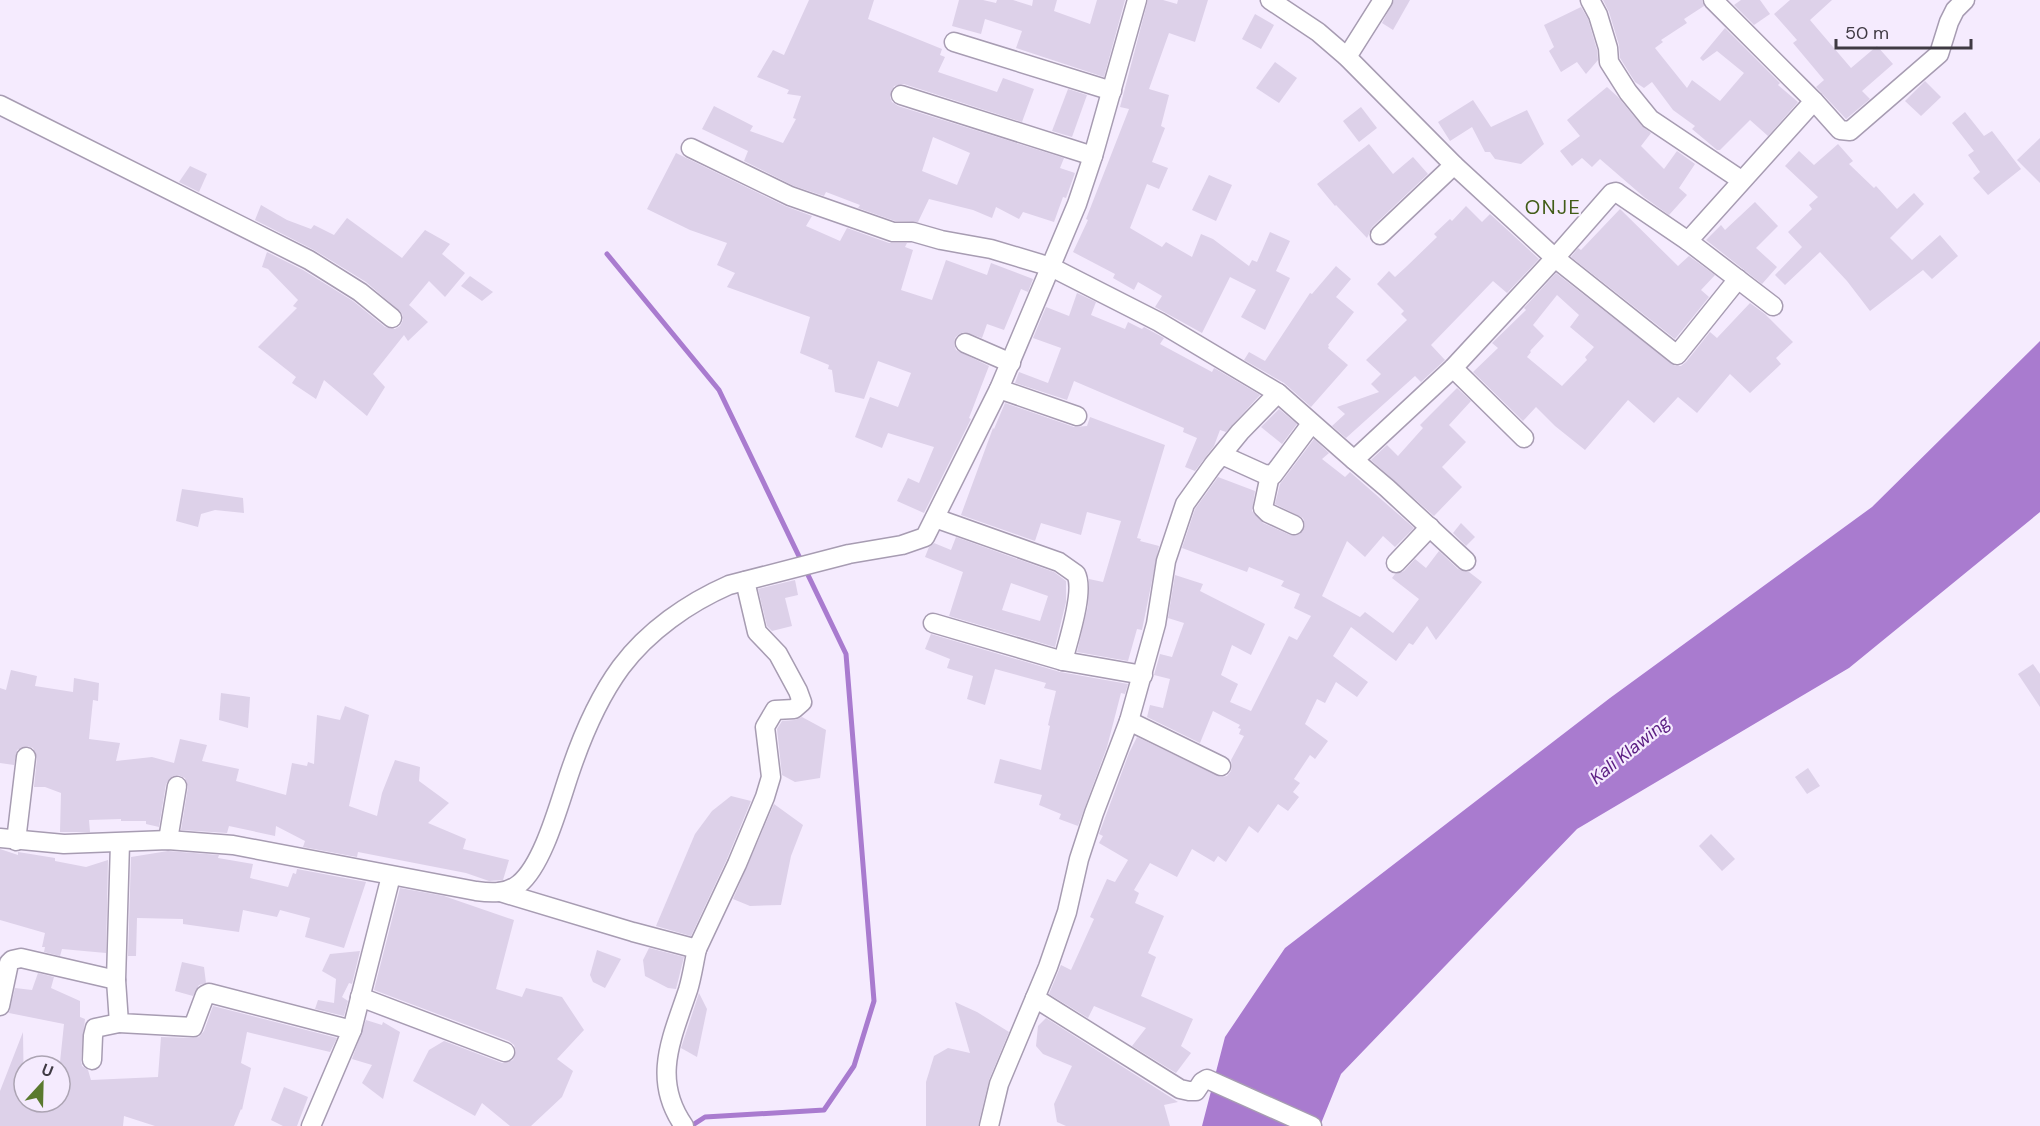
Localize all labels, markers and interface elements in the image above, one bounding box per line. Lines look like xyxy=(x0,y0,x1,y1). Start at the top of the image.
scale bar xyxy=(1836,12,1971,50)
text: 50 m xyxy=(1845,21,1889,45)
district label: ONJE xyxy=(1525,194,1581,220)
water label: Kali Klawing xyxy=(1585,710,1676,790)
north arrow xyxy=(12,1054,72,1114)
text: U xyxy=(38,1059,56,1082)

